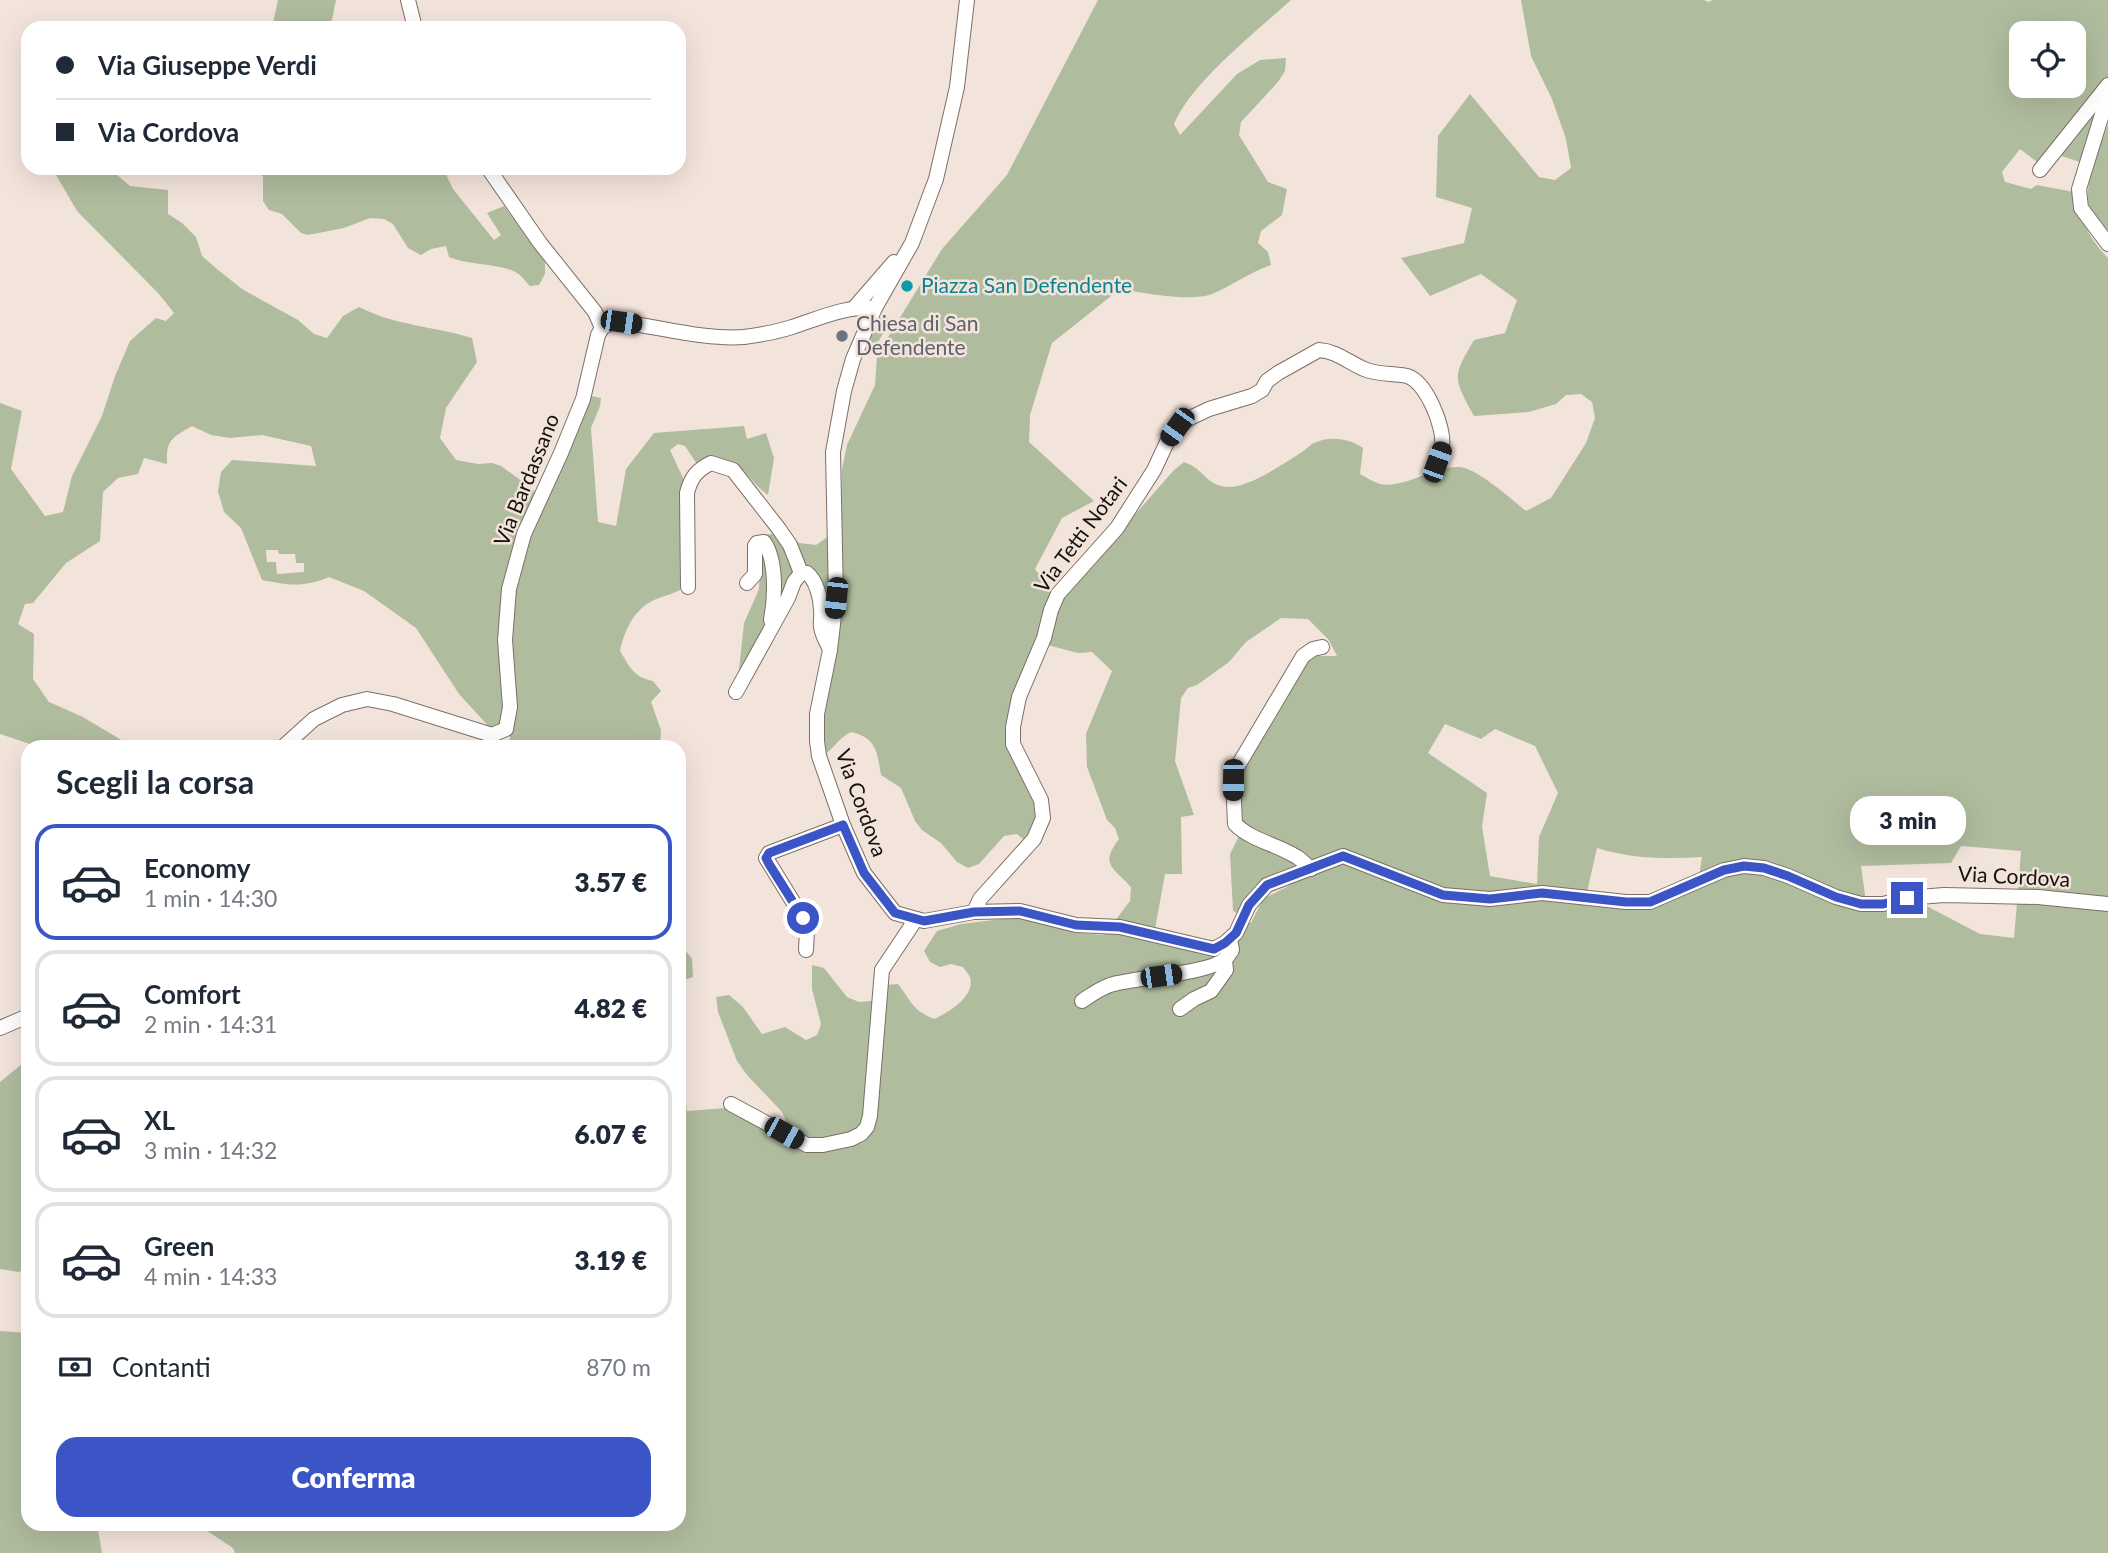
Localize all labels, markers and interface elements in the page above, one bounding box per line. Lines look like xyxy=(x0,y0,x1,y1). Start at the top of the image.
map controls xyxy=(2009,21,2086,98)
button: locate xyxy=(2009,21,2086,98)
text: Via Giuseppe Verdi xyxy=(98,49,317,81)
text: Via Cordova xyxy=(98,116,239,148)
place label: Piazza San Defendente xyxy=(921,272,1132,297)
marker: Piazza San Defendente xyxy=(899,278,915,294)
car xyxy=(599,309,644,335)
place label: Chiesa di San Defendente xyxy=(856,310,978,359)
marker: Chiesa di San Defendente xyxy=(834,328,850,344)
car xyxy=(1157,404,1198,450)
street label: Via Bardassano xyxy=(488,409,564,549)
car xyxy=(1420,439,1455,485)
street label: Via Tetti Notari xyxy=(1028,471,1131,597)
car xyxy=(824,576,849,620)
street label: Via Cordova xyxy=(831,745,893,860)
car xyxy=(1223,759,1244,801)
text: Scegli la corsa xyxy=(56,762,254,801)
callout: 3 min xyxy=(1849,796,1965,846)
text: 3 min xyxy=(1879,806,1937,834)
icon: car xyxy=(60,851,123,914)
text: Economy xyxy=(144,852,250,884)
street label: Via Cordova xyxy=(1957,860,2071,891)
text: 3.57 € xyxy=(574,866,647,898)
route end xyxy=(1891,882,1923,914)
text: 1 min · 14:30 xyxy=(144,884,277,912)
route start xyxy=(787,902,819,934)
car xyxy=(1139,963,1184,989)
icon: car xyxy=(60,977,123,1040)
text: Comfort xyxy=(144,978,241,1010)
text: 4.82 € xyxy=(574,992,647,1024)
text: 2 min · 14:31 xyxy=(144,1010,277,1038)
icon: car xyxy=(60,1103,123,1166)
text: XL xyxy=(144,1104,175,1136)
car xyxy=(761,1114,808,1152)
text: 6.07 € xyxy=(574,1118,647,1150)
text: 3 min · 14:32 xyxy=(144,1136,277,1164)
icon: car xyxy=(60,1229,123,1292)
text: Green xyxy=(144,1230,214,1262)
text: 3.19 € xyxy=(574,1244,647,1276)
text: 4 min · 14:33 xyxy=(144,1262,277,1290)
icon: cash xyxy=(56,1348,94,1386)
text: Contanti xyxy=(112,1351,211,1383)
text: 870 m xyxy=(586,1353,651,1381)
button: Conferma xyxy=(56,1437,651,1517)

